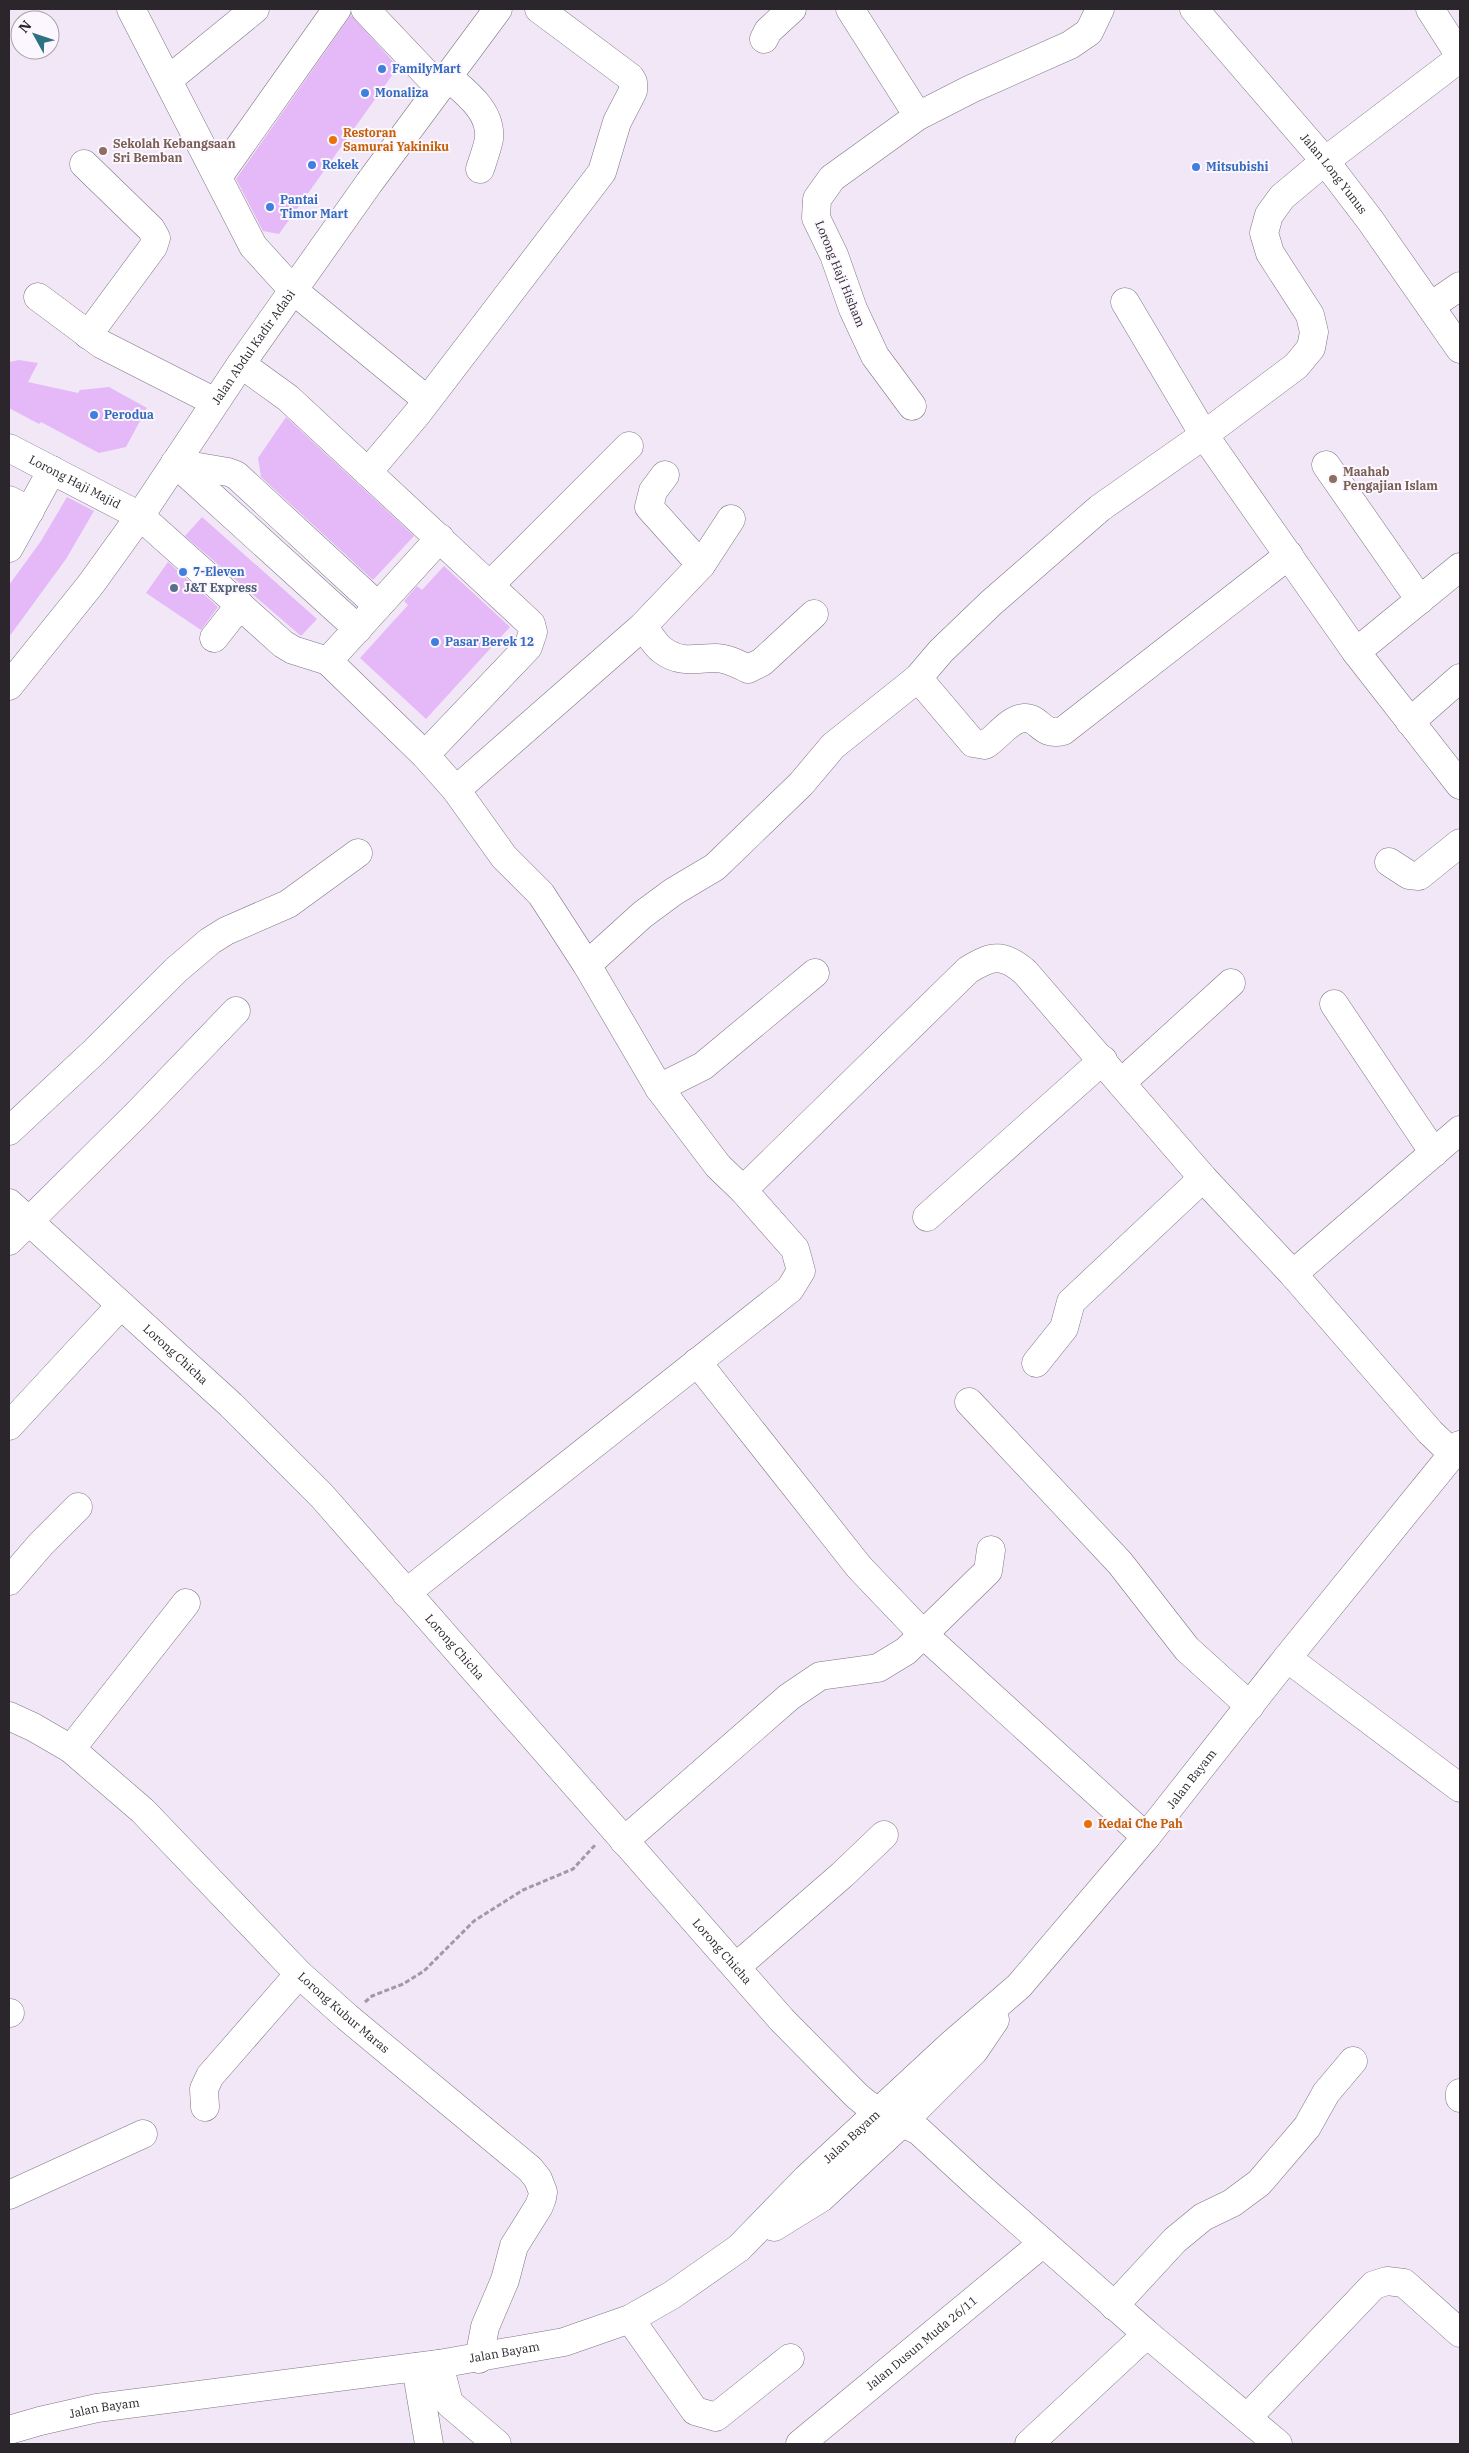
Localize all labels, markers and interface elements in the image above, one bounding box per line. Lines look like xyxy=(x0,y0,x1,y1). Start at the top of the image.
north arrow xyxy=(10,10,60,60)
text: N xyxy=(15,17,35,37)
place label: FamilyMart xyxy=(392,61,461,76)
marker: FamilyMart xyxy=(376,63,388,75)
place label: Monaliza xyxy=(375,85,429,100)
marker: Monaliza xyxy=(359,87,371,99)
place label: Restoran Samurai Yakiniku xyxy=(343,125,449,154)
street label: Jalan Long Yunus xyxy=(1297,130,1371,217)
marker: Restoran Samurai Yakiniku xyxy=(327,134,339,146)
place label: Sekolah Kebangsaan Sri Bemban xyxy=(113,136,236,165)
marker: Sekolah Kebangsaan Sri Bemban xyxy=(97,145,109,157)
place label: Rekek xyxy=(322,157,359,172)
marker: Rekek xyxy=(306,159,318,171)
place label: Mitsubishi xyxy=(1206,159,1269,174)
marker: Mitsubishi xyxy=(1190,161,1202,173)
place label: Pantai Timor Mart xyxy=(280,192,349,221)
marker: Pantai Timor Mart xyxy=(264,201,276,213)
street label: Lorong Haji Hisham xyxy=(812,218,869,330)
street label: Jalan Abdul Kadir Adabi xyxy=(208,287,298,407)
place label: Perodua xyxy=(104,407,154,422)
marker: Perodua xyxy=(88,409,100,421)
street label: Lorong Haji Majid xyxy=(27,452,123,512)
place label: Maahab Pengajian Islam xyxy=(1343,464,1438,493)
marker: Maahab Pengajian Islam xyxy=(1327,473,1339,485)
place label: 7-Eleven xyxy=(193,564,245,579)
marker: 7-Eleven xyxy=(177,566,189,578)
place label: J&T Express xyxy=(184,580,257,595)
marker: J&T Express xyxy=(168,582,180,594)
place label: Pasar Berek 12 xyxy=(445,634,534,649)
marker: Pasar Berek 12 xyxy=(429,636,441,648)
street label: Lorong Chicha xyxy=(140,1321,212,1388)
street label: Lorong Chicha xyxy=(422,1611,488,1683)
street label: Jalan Bayam xyxy=(1163,1745,1220,1811)
place label: Kedai Che Pah xyxy=(1098,1816,1183,1831)
marker: Kedai Che Pah xyxy=(1082,1818,1094,1830)
street label: Lorong Chicha xyxy=(689,1915,755,1987)
street label: Lorong Kubur Maras xyxy=(295,1969,393,2056)
street label: Jalan Bayam xyxy=(820,2106,883,2166)
street label: Jalan Dusun Muda 26/11 xyxy=(863,2292,980,2393)
street label: Jalan Bayam xyxy=(468,2338,541,2366)
street label: Jalan Bayam xyxy=(67,2395,141,2421)

